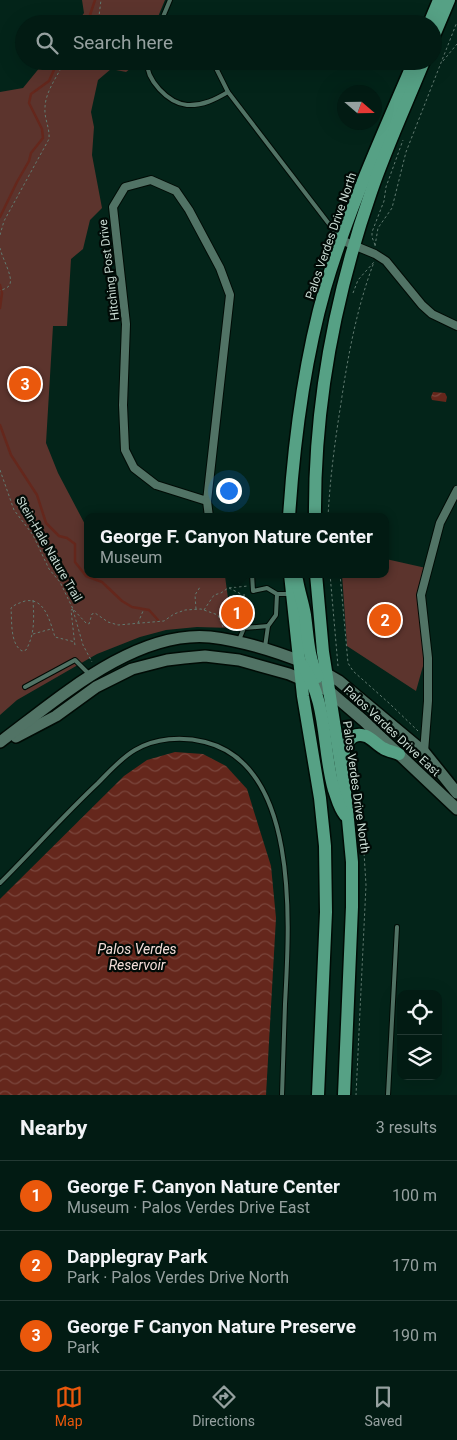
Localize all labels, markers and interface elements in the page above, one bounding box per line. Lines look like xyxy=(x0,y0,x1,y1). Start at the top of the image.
search box xyxy=(15,15,442,70)
icon: search xyxy=(33,29,61,57)
text: Search here xyxy=(73,31,173,54)
north arrow xyxy=(337,85,382,130)
street label: Palos Verdes Drive North xyxy=(303,171,359,301)
street label: Hitching Post Drive xyxy=(96,219,122,321)
pin: 3 xyxy=(9,365,41,403)
your location xyxy=(216,478,242,504)
street label: Stein-Hale Nature Trail xyxy=(13,494,85,604)
popup xyxy=(84,513,389,578)
text: George F. Canyon Nature Center xyxy=(100,525,373,548)
text: Museum xyxy=(100,548,162,567)
pin: 1 xyxy=(221,594,253,632)
pin: 2 xyxy=(369,601,401,639)
street label: Palos Verdes Drive East xyxy=(341,683,443,779)
street label: Palos Verdes Drive North xyxy=(340,720,372,854)
water label: Palos Verdes Reservoir xyxy=(97,941,177,973)
map controls xyxy=(397,990,442,1080)
button: locate xyxy=(397,990,442,1035)
button: layers xyxy=(397,1035,442,1080)
text: Nearby xyxy=(20,1116,87,1140)
text: 3 results xyxy=(376,1118,437,1137)
text: George F. Canyon Nature Center xyxy=(67,1175,340,1198)
text: 1 xyxy=(31,1186,41,1205)
text: 100 m xyxy=(392,1186,437,1205)
text: Museum · Palos Verdes Drive East xyxy=(67,1198,310,1217)
text: Dapplegray Park xyxy=(67,1245,207,1268)
text: 2 xyxy=(31,1256,41,1275)
text: 170 m xyxy=(392,1256,437,1275)
text: Park · Palos Verdes Drive North xyxy=(67,1268,289,1287)
text: George F Canyon Nature Preserve xyxy=(67,1315,356,1338)
text: 3 xyxy=(31,1326,41,1345)
text: 190 m xyxy=(392,1326,437,1345)
text: Park xyxy=(67,1338,99,1357)
tab: Map xyxy=(55,1383,83,1429)
tab: Directions xyxy=(192,1383,255,1429)
tab: Saved xyxy=(364,1383,402,1429)

